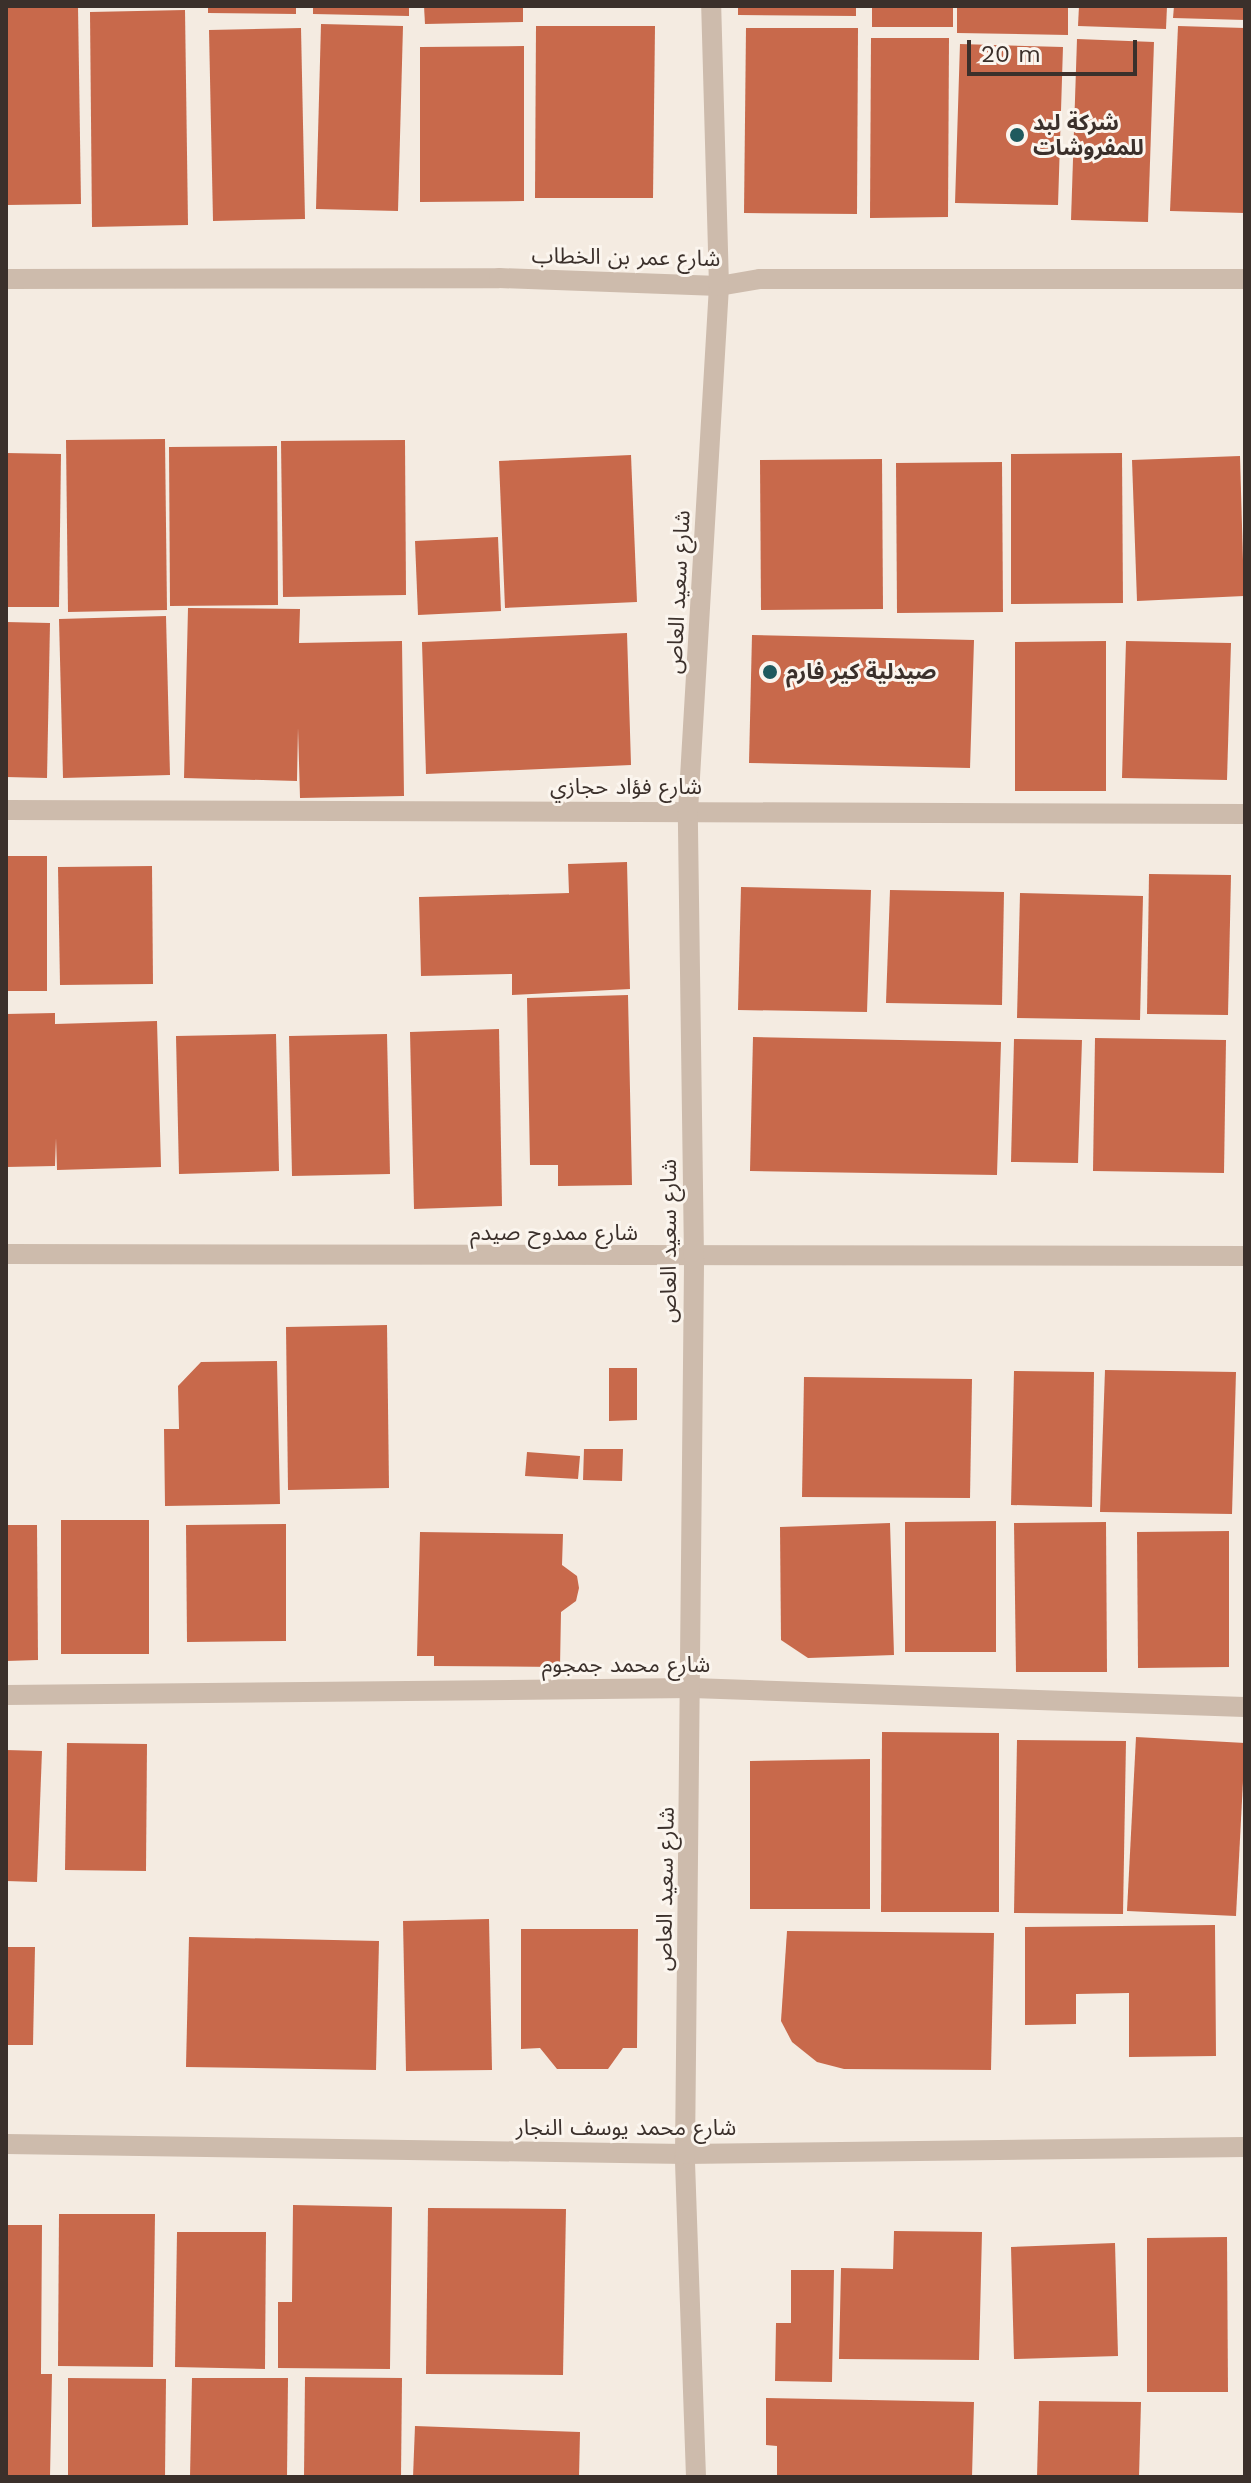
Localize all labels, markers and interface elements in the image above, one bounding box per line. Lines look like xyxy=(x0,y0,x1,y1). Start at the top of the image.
scale bar xyxy=(971,24,1141,74)
text: 20 m xyxy=(981,40,1041,68)
place label: شركة لبد للمفروشات xyxy=(1033,109,1144,160)
marker: شركة لبد للمفروشات xyxy=(1008,126,1026,144)
street label: شارع عمر بن الخطاب xyxy=(531,242,721,272)
street label: شارع سعيد العاص xyxy=(661,509,695,675)
place label: صيدلية كير فارم xyxy=(786,659,937,685)
marker: صيدلية كير فارم xyxy=(761,663,779,681)
street label: شارع فؤاد حجازي xyxy=(550,774,702,800)
street label: شارع سعيد العاص xyxy=(656,1159,682,1323)
street label: شارع ممدوح صيدم xyxy=(470,1220,638,1246)
street label: شارع محمد جمجوم xyxy=(542,1652,710,1678)
street label: شارع سعيد العاص xyxy=(650,1807,680,1971)
street label: شارع محمد يوسف النجار xyxy=(516,2115,736,2141)

